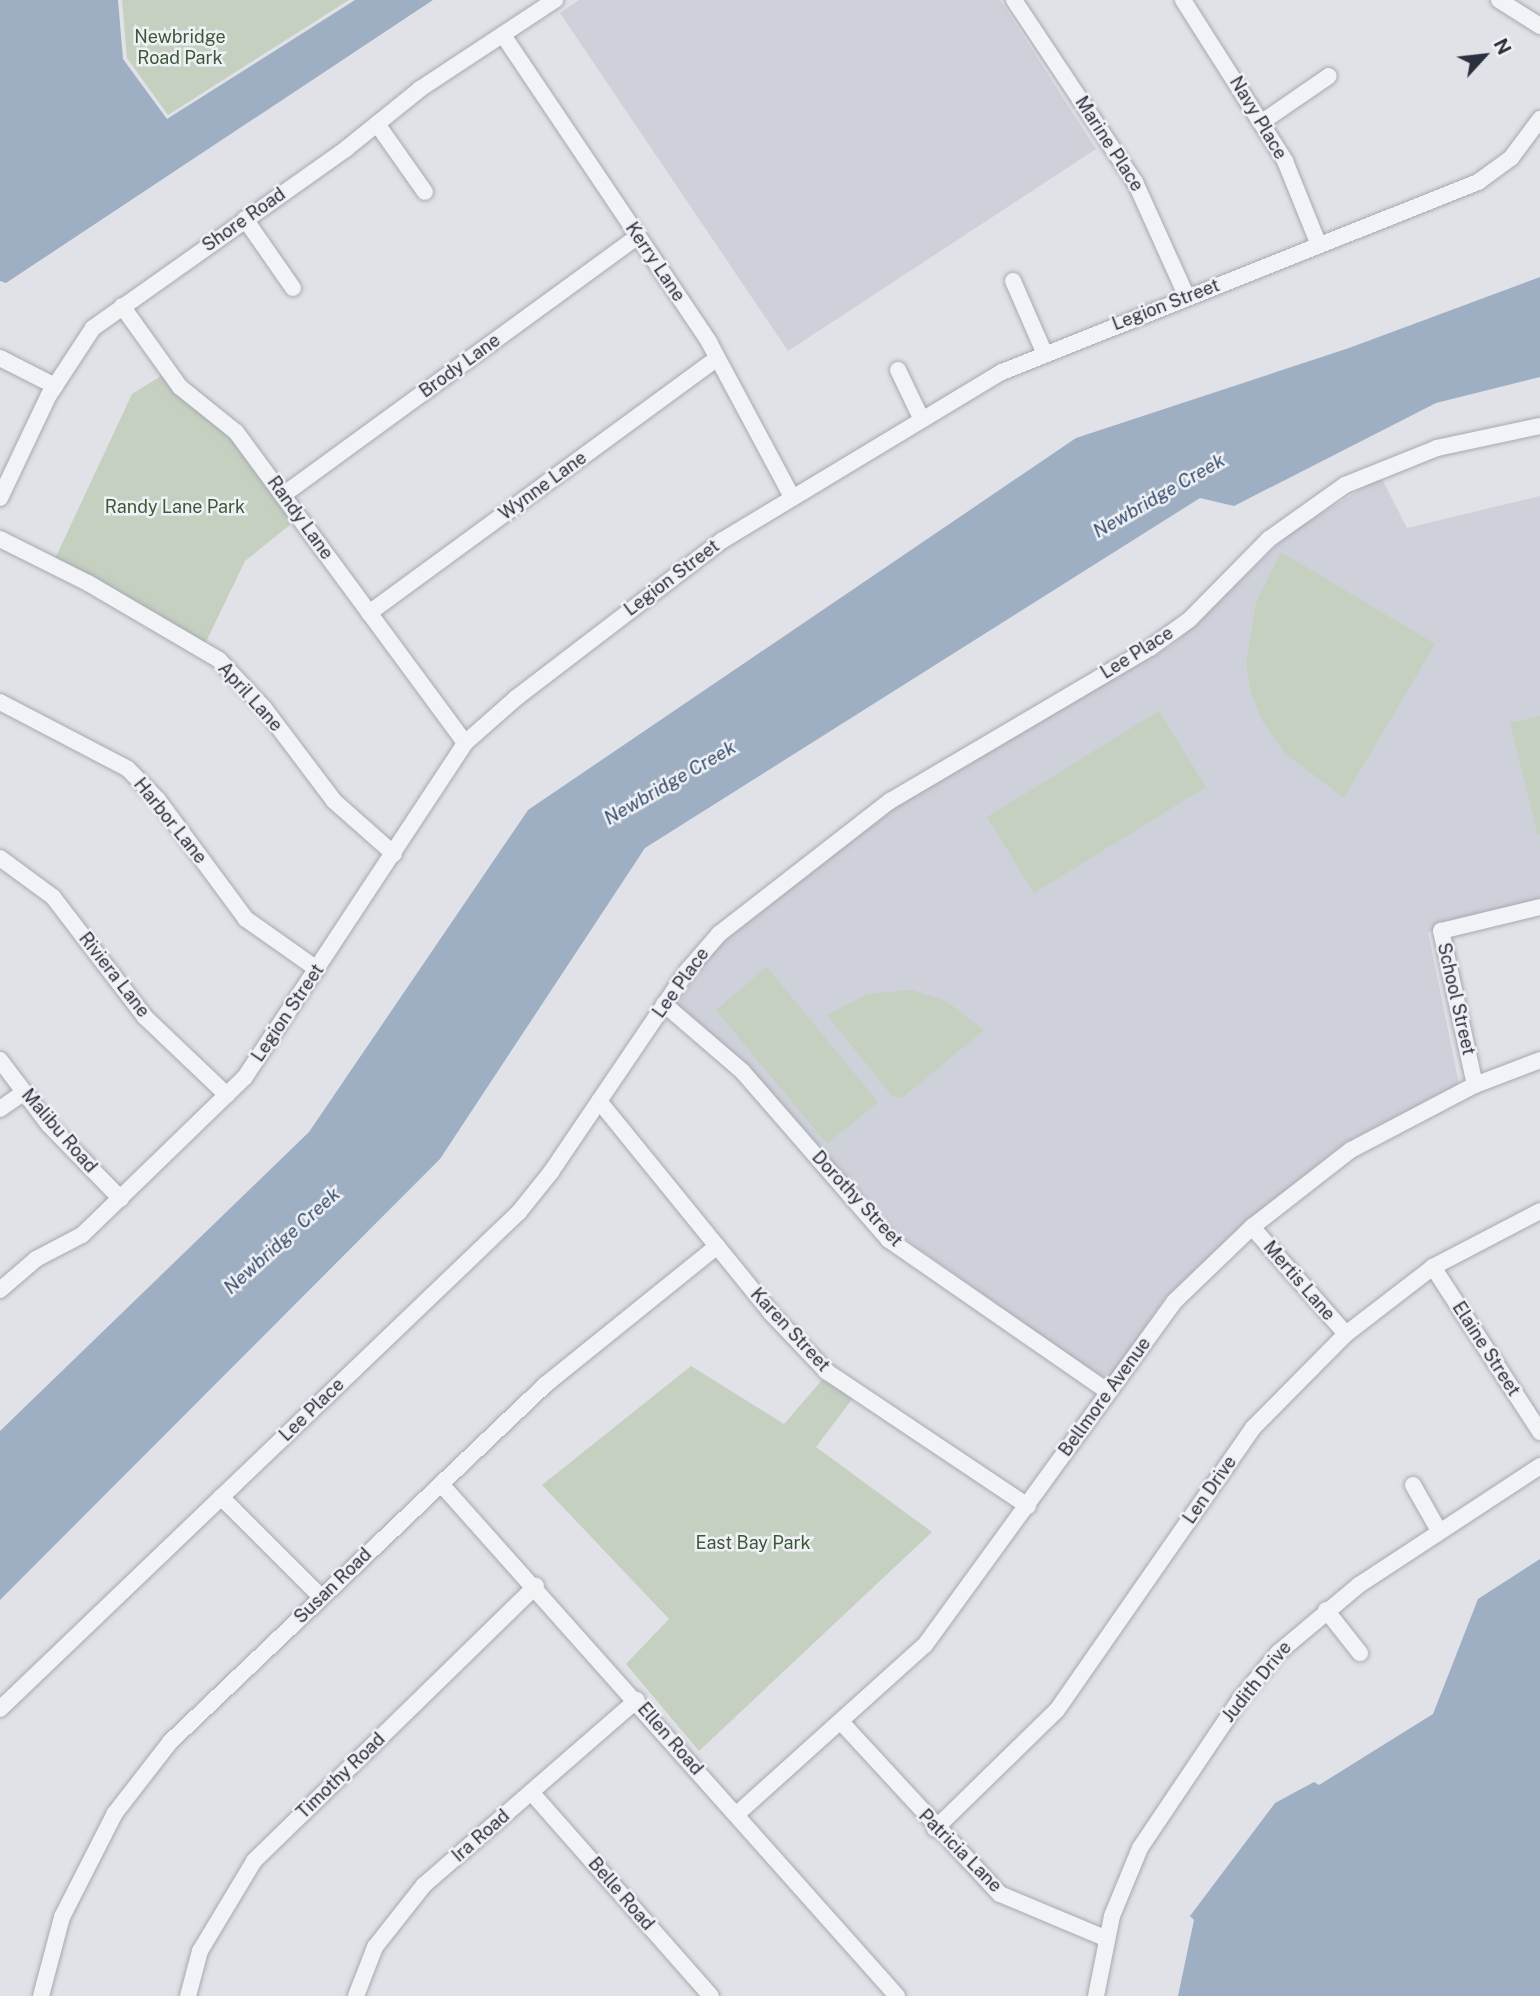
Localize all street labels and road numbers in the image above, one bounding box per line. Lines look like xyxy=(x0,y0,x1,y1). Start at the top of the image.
street label: Navy Place xyxy=(1225,73,1291,163)
street label: Marine Place xyxy=(1070,92,1148,196)
street label: Shore Road xyxy=(198,183,290,257)
street label: Kerry Lane xyxy=(621,218,689,306)
street label: Legion Street xyxy=(1109,275,1223,335)
street label: Brody Lane xyxy=(415,329,505,403)
street label: Wynne Lane xyxy=(495,447,591,525)
street label: Randy Lane xyxy=(263,472,337,564)
street label: Legion Street xyxy=(620,535,724,621)
street label: Lee Place xyxy=(1097,622,1177,684)
street label: April Lane xyxy=(213,658,287,736)
street label: Harbor Lane xyxy=(129,774,211,868)
street label: Riviera Lane xyxy=(74,928,154,1022)
street label: School Street xyxy=(1433,941,1479,1057)
street label: Lee Place xyxy=(648,944,714,1022)
street label: Legion Street xyxy=(247,960,329,1066)
street label: Malibu Road xyxy=(17,1085,101,1177)
street label: Dorothy Street xyxy=(807,1147,907,1251)
street label: Mertis Lane xyxy=(1259,1237,1339,1325)
street label: Karen Street xyxy=(746,1284,834,1376)
street label: Elaine Street xyxy=(1447,1298,1525,1400)
street label: Bellmore Avenue xyxy=(1055,1333,1155,1461)
street label: Lee Place xyxy=(275,1374,349,1446)
street label: Len Drive xyxy=(1179,1452,1241,1528)
street label: Susan Road xyxy=(290,1544,376,1628)
street label: Judith Drive xyxy=(1218,1637,1296,1727)
street label: Ellen Road xyxy=(633,1698,707,1780)
street label: Timothy Road xyxy=(292,1729,390,1823)
street label: Ira Road xyxy=(448,1805,514,1867)
street label: Patricia Lane xyxy=(914,1805,1006,1897)
street label: Belle Road xyxy=(583,1853,659,1935)

